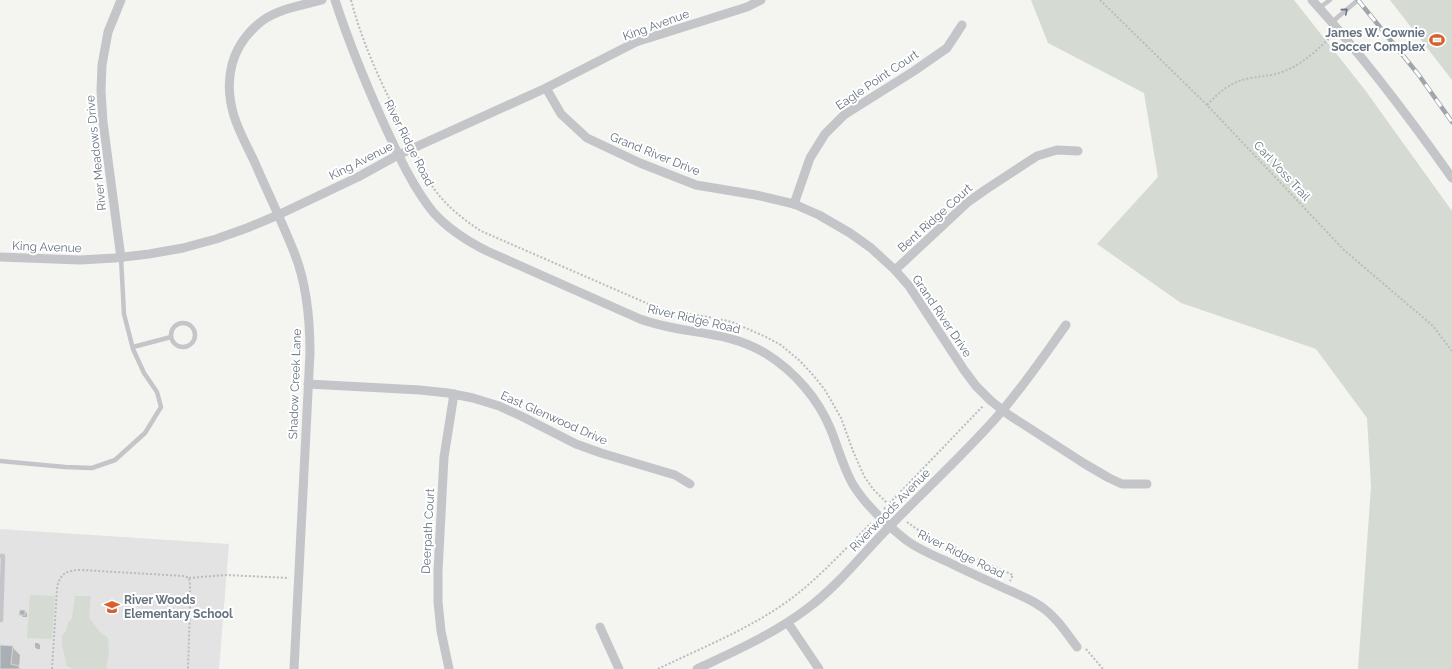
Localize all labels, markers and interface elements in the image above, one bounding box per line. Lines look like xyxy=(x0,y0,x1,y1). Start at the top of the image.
street label: King Avenue xyxy=(621,7,691,43)
one-way arrow xyxy=(1340,9,1347,16)
place label: James W. Cownie Soccer Complex xyxy=(1325,26,1426,54)
sports icon: James W. Cownie Soccer Complex xyxy=(1428,31,1446,49)
street label: Eagle Point Court xyxy=(833,47,921,113)
street label: River Meadows Drive xyxy=(83,95,109,211)
street label: River Ridge Road xyxy=(381,98,437,188)
street label: Grand River Drive xyxy=(608,130,702,178)
street label: Carl Voss Trail xyxy=(1251,138,1314,204)
street label: King Avenue xyxy=(327,139,395,183)
street label: Bent Ridge Court xyxy=(895,181,975,255)
street label: King Avenue xyxy=(12,239,82,255)
street label: Grand River Drive xyxy=(909,272,975,360)
street label: River Ridge Road xyxy=(646,302,742,336)
street label: Shadow Creek Lane xyxy=(286,328,304,440)
street label: East Glenwood Drive xyxy=(498,388,610,448)
street label: Riverwoods Avenue xyxy=(847,466,933,554)
street label: Deerpath Court xyxy=(419,488,437,574)
street label: River Ridge Road xyxy=(915,527,1007,581)
place label: River Woods Elementary School xyxy=(124,593,233,621)
school or university icon: River Woods Elementary School xyxy=(103,598,121,616)

